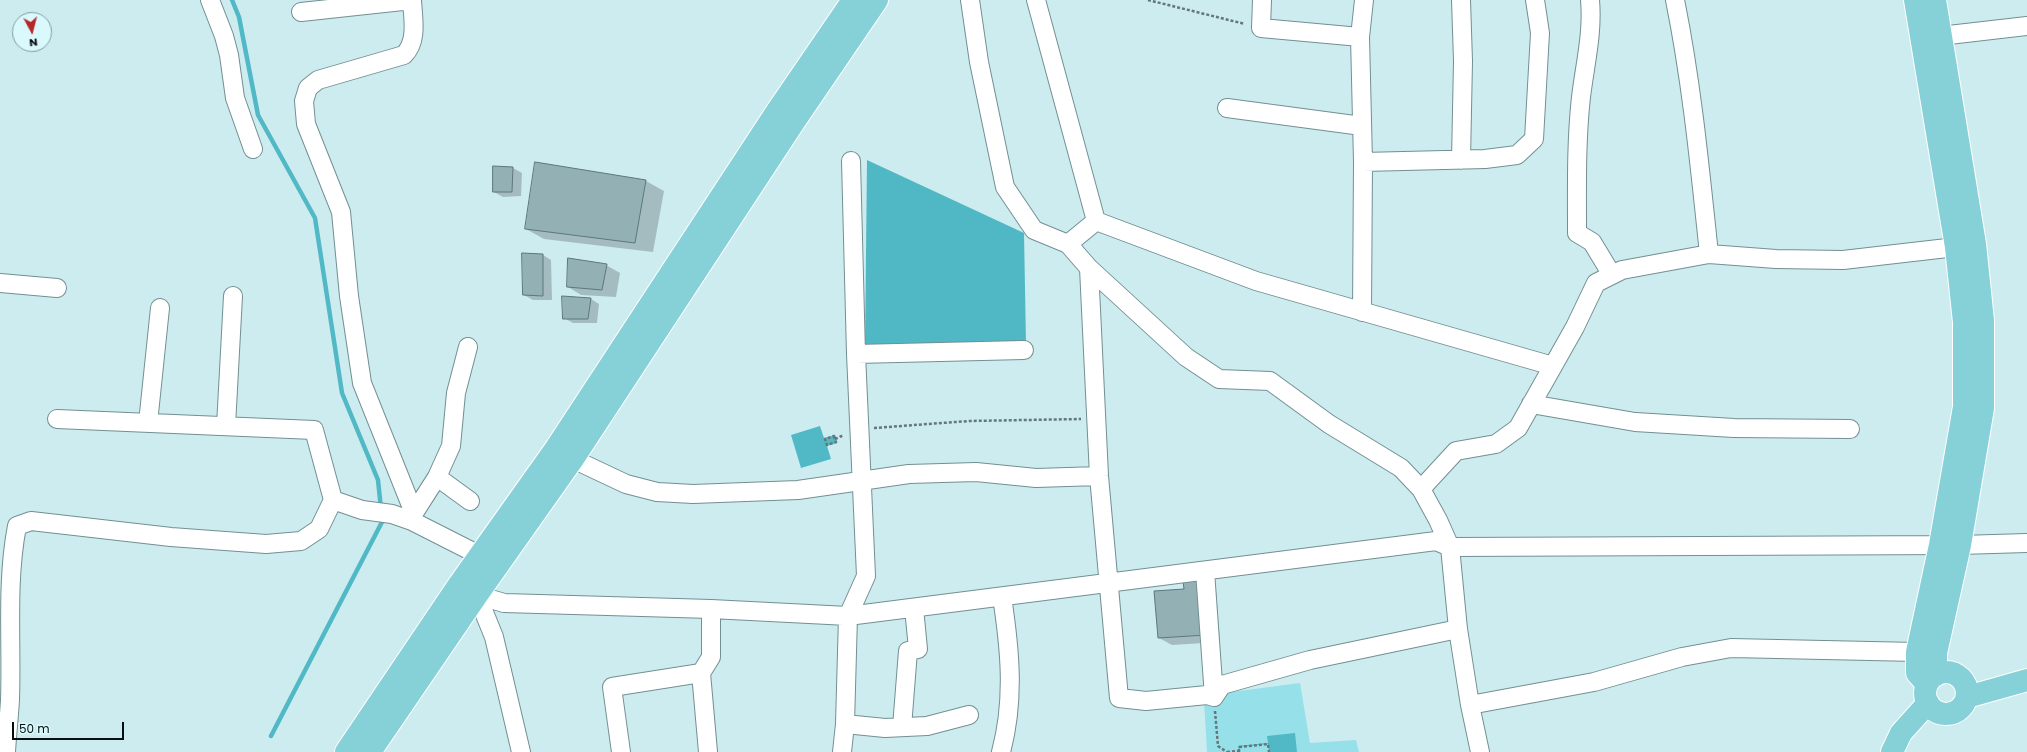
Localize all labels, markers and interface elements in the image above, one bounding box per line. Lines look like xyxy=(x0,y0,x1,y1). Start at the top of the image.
north arrow xyxy=(12,12,52,52)
text: N xyxy=(28,34,38,51)
scale bar xyxy=(14,714,126,740)
text: 50 m xyxy=(19,720,50,737)

